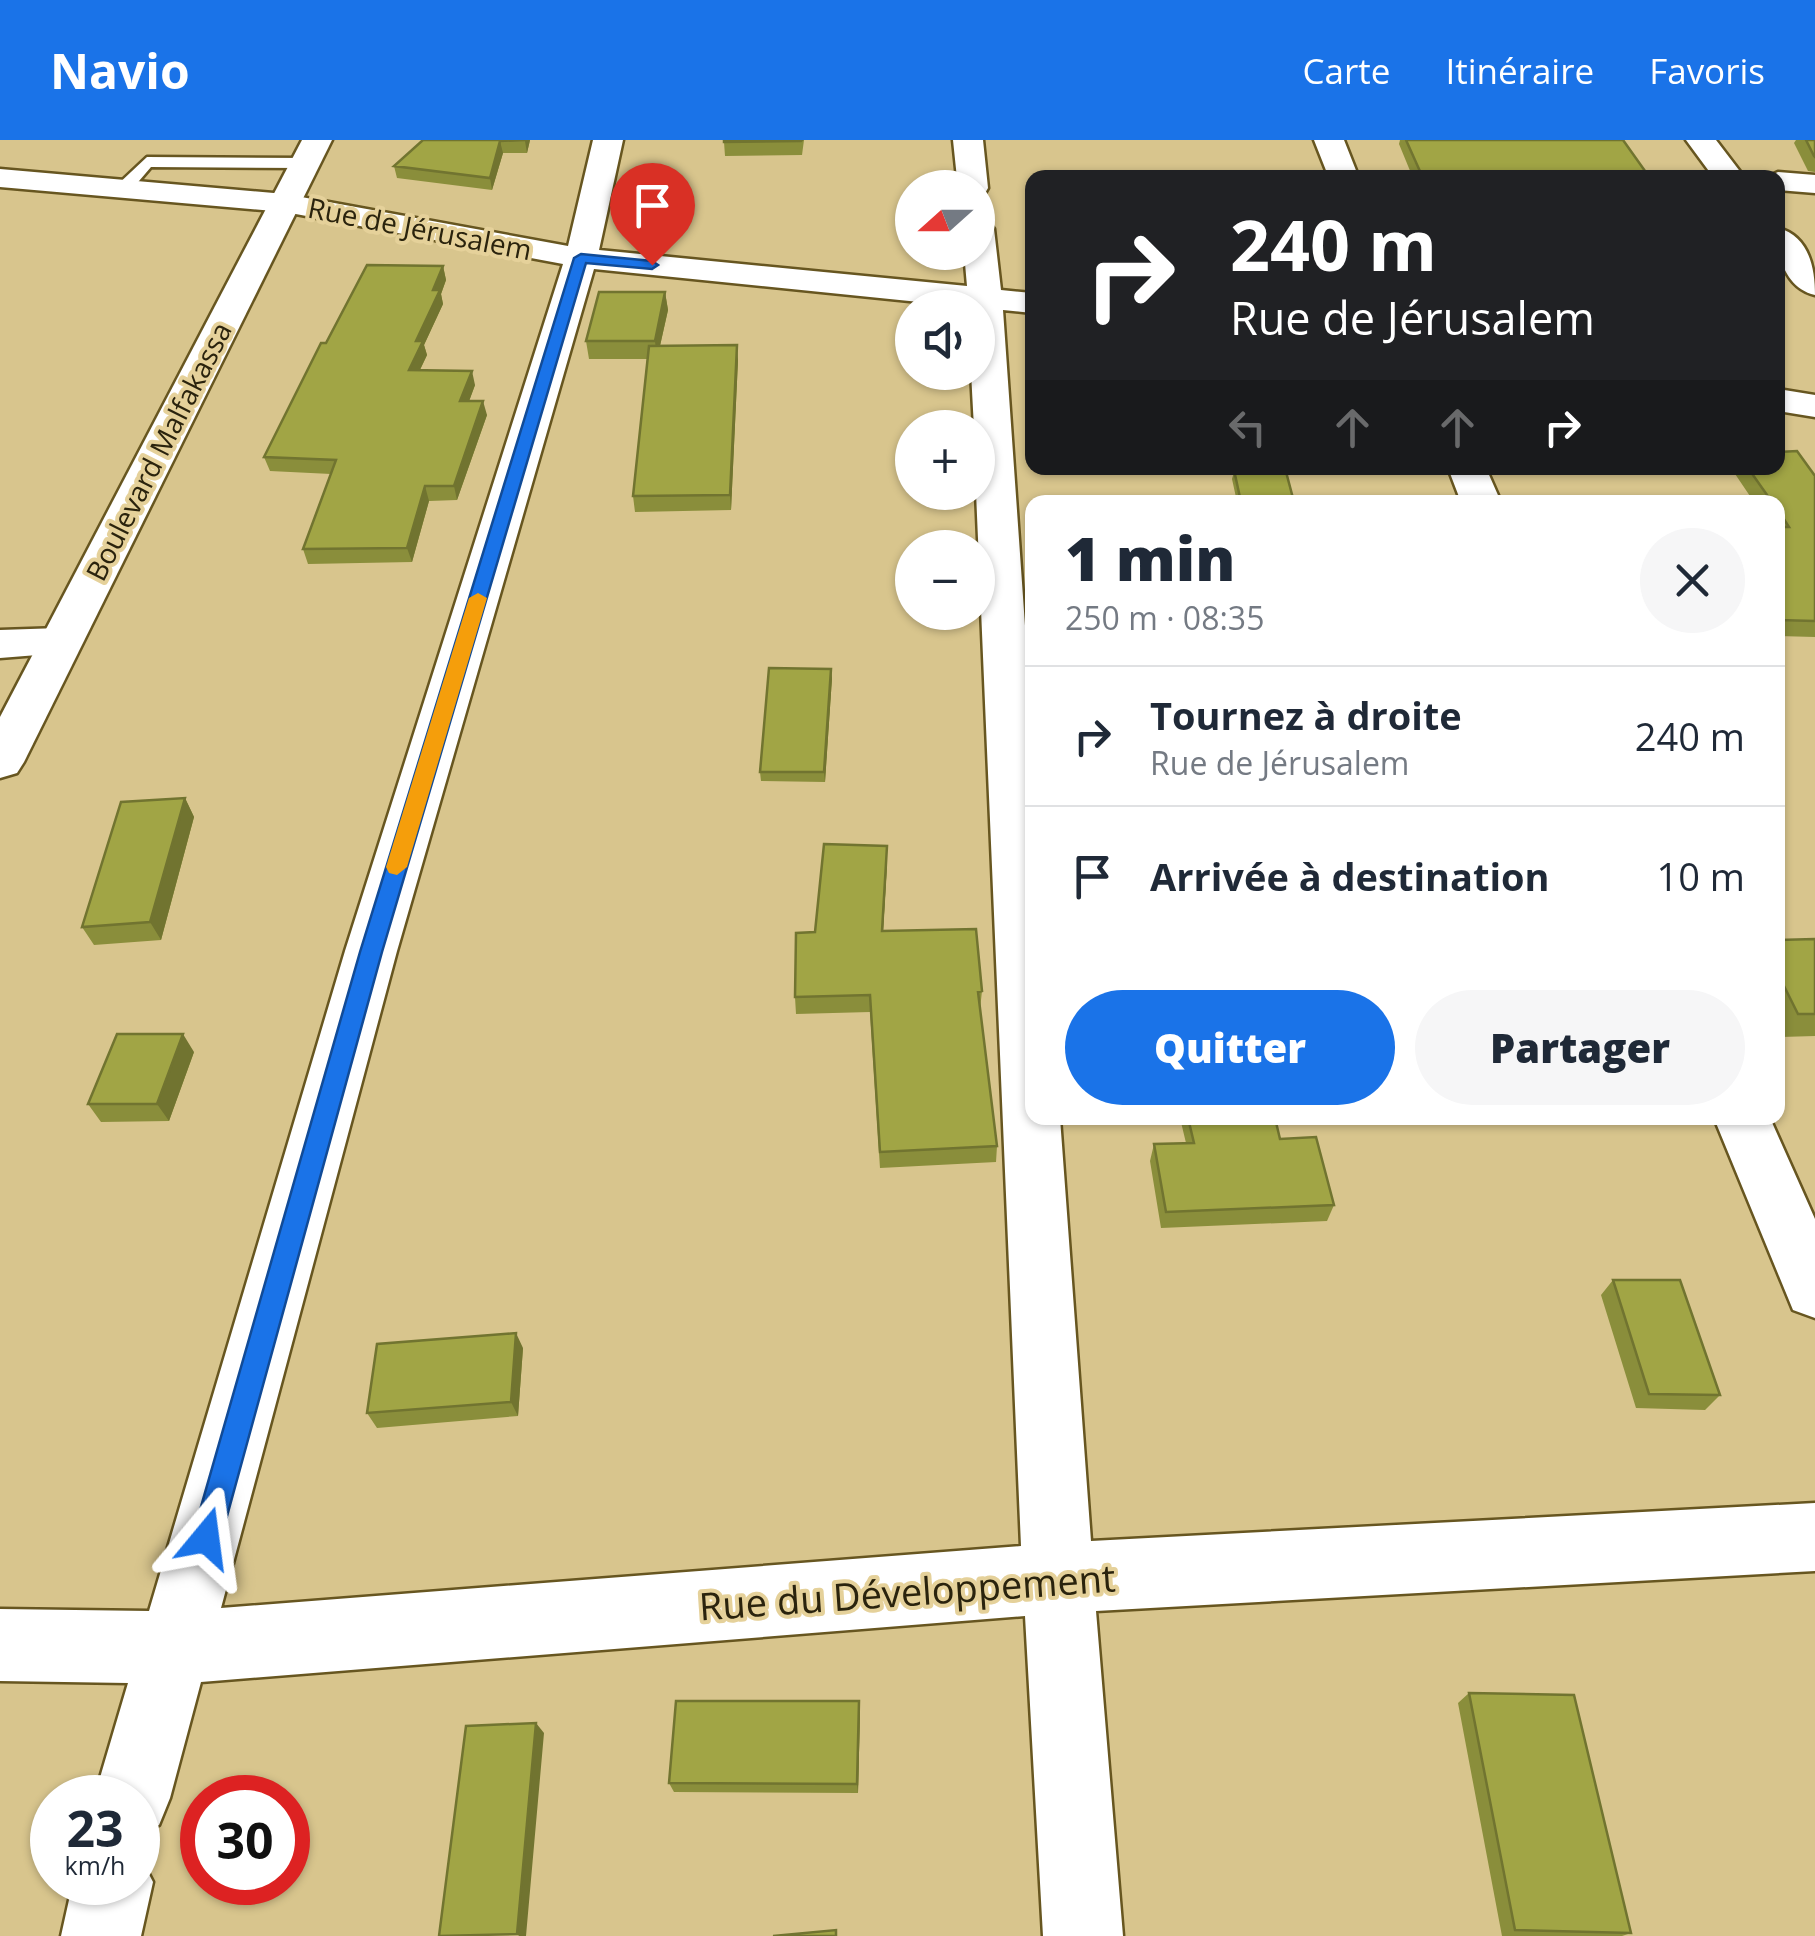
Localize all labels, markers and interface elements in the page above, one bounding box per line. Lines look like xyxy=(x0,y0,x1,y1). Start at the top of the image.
text: Navio xyxy=(50,38,190,103)
text: Carte xyxy=(1302,47,1390,94)
text: Itinéraire xyxy=(1445,47,1594,94)
text: Favoris xyxy=(1649,47,1765,94)
pin xyxy=(610,163,695,266)
north arrow xyxy=(895,170,995,270)
map controls xyxy=(895,170,995,630)
icon: arrive xyxy=(625,178,680,233)
street label: Rue de Jérusalem xyxy=(305,188,535,268)
text: 240 m xyxy=(1230,196,1437,292)
icon: right xyxy=(1065,210,1195,340)
text: Rue de Jérusalem xyxy=(1230,287,1595,348)
button: sound xyxy=(895,290,995,390)
street label: Boulevard Malfakassa xyxy=(76,315,240,587)
icon: left xyxy=(1220,400,1275,455)
icon: ahead xyxy=(1325,400,1380,455)
icon: ahead xyxy=(1430,400,1485,455)
icon: right xyxy=(1535,400,1590,455)
button: + xyxy=(895,410,995,510)
text: 1 min xyxy=(1065,517,1235,599)
button: close xyxy=(1640,528,1745,633)
button: − xyxy=(895,530,995,630)
text: 250 m · 08:35 xyxy=(1065,596,1264,639)
text: Tournez à droite xyxy=(1150,689,1462,741)
icon: right xyxy=(1065,709,1120,764)
text: 240 m xyxy=(1635,710,1745,762)
text: Rue de Jérusalem xyxy=(1150,741,1409,784)
icon: arrive xyxy=(1065,849,1120,904)
text: Arrivée à destination xyxy=(1150,850,1550,902)
text: 10 m xyxy=(1656,850,1745,902)
button: Quitter xyxy=(1065,990,1395,1105)
button: Partager xyxy=(1415,990,1745,1105)
position arrow xyxy=(154,1486,258,1590)
street label: Rue du Développement xyxy=(697,1551,1117,1631)
speed limit sign: 30 xyxy=(180,1775,310,1905)
text: 23 xyxy=(66,1794,124,1862)
text: km/h xyxy=(65,1848,125,1882)

